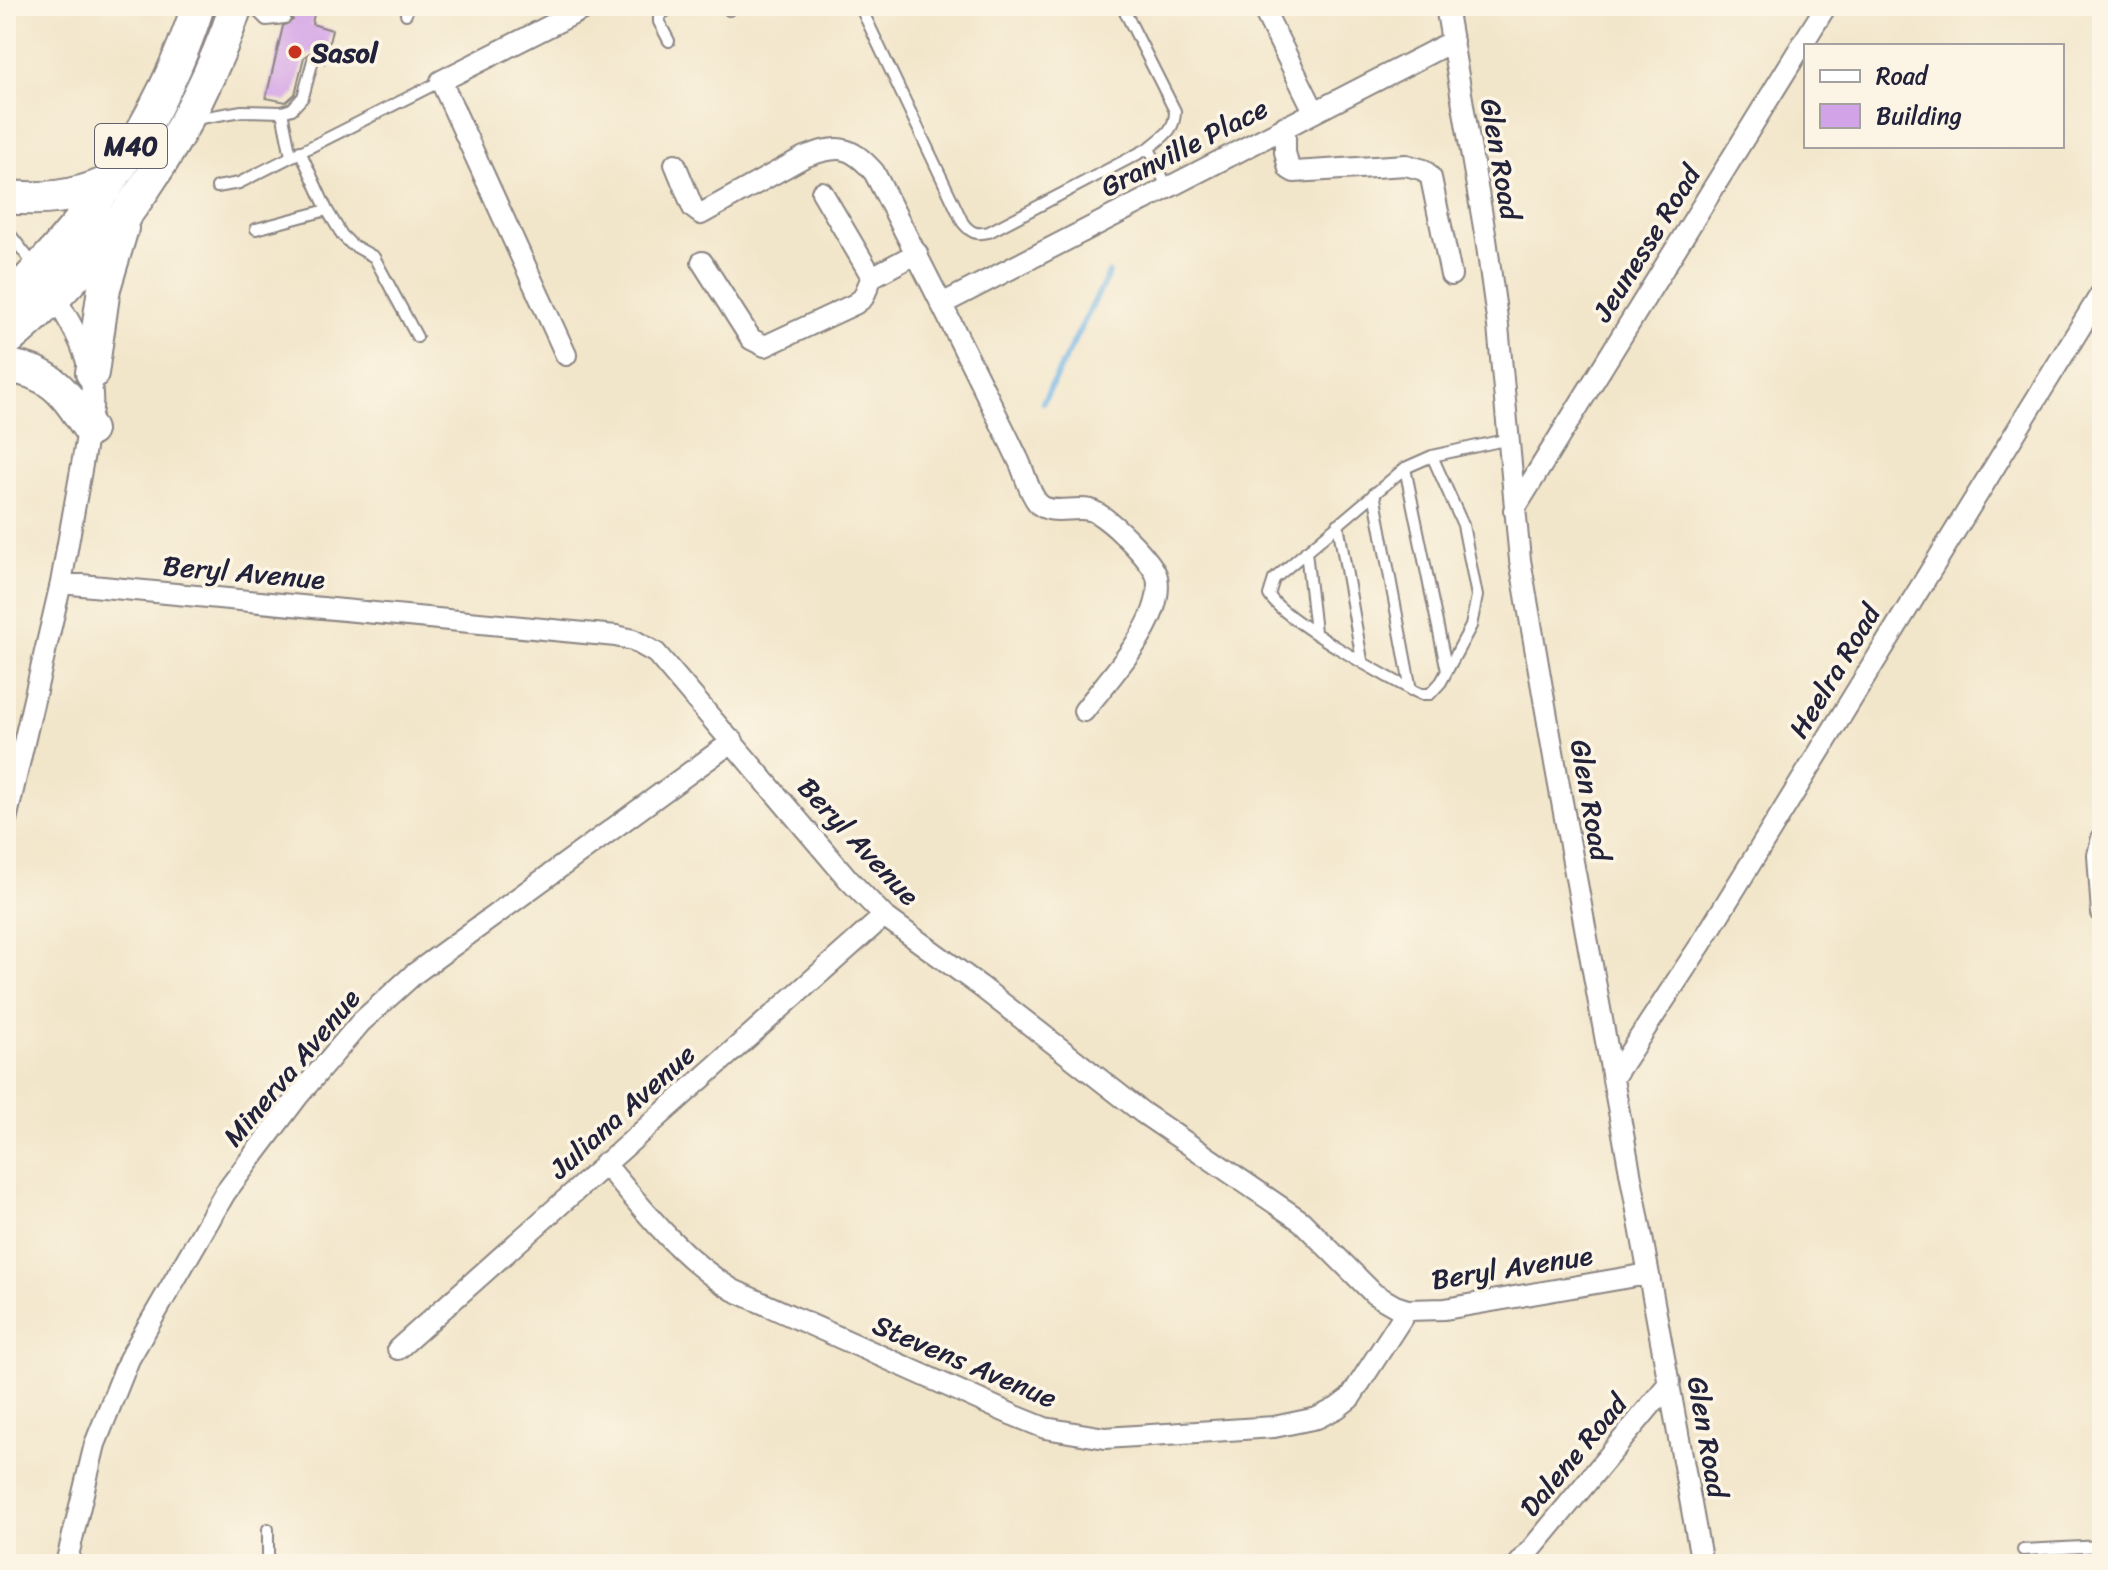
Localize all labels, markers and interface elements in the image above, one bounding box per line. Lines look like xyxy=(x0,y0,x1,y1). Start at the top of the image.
place label: Sasol xyxy=(310,28,379,77)
marker: Sasol xyxy=(286,43,304,61)
legend xyxy=(1804,44,2064,148)
text: Road xyxy=(1876,55,1930,97)
street label: Granville Place xyxy=(1092,84,1277,211)
street label: Glen Road xyxy=(1466,95,1536,226)
text: Building xyxy=(1876,95,1962,137)
road number: M40 xyxy=(95,124,167,168)
street label: Jeunesse Road xyxy=(1578,153,1715,332)
street label: Beryl Avenue xyxy=(161,541,327,604)
street label: Heelra Road xyxy=(1775,593,1895,748)
street label: Glen Road xyxy=(1556,736,1626,867)
street label: Beryl Avenue xyxy=(785,765,932,918)
street label: Minerva Avenue xyxy=(210,977,373,1158)
street label: Juliana Avenue xyxy=(537,1031,707,1192)
street label: Beryl Avenue xyxy=(1428,1231,1596,1304)
street label: Stevens Avenue xyxy=(865,1301,1065,1422)
street label: Glen Road xyxy=(1673,1373,1743,1504)
street label: Dalene Road xyxy=(1507,1381,1642,1528)

